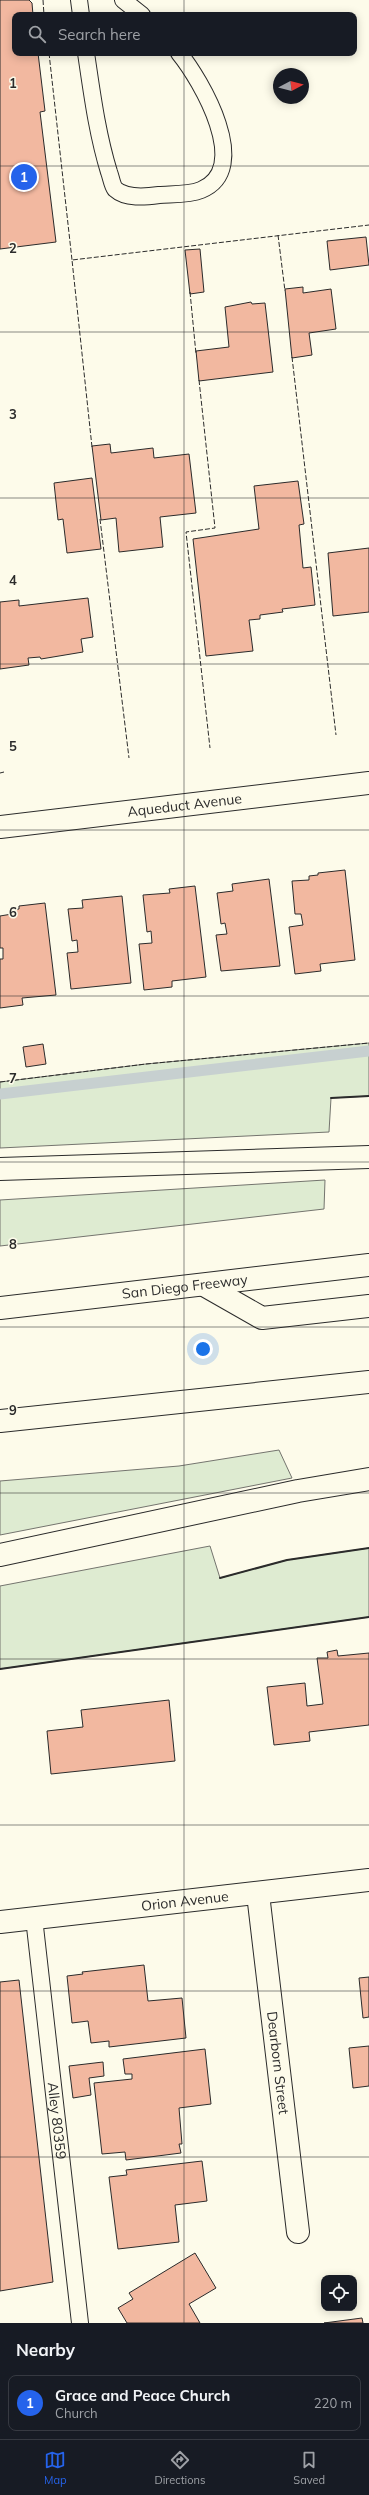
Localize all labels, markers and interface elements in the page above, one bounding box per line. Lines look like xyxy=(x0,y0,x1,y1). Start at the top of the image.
search box xyxy=(12,12,357,56)
icon: search xyxy=(26,23,48,45)
text: Search here xyxy=(58,25,140,44)
north arrow xyxy=(273,68,309,104)
text: 1 xyxy=(9,75,17,91)
pin: 1 xyxy=(11,162,37,192)
text: 2 xyxy=(9,240,17,256)
text: 3 xyxy=(9,406,17,422)
text: 4 xyxy=(9,572,17,588)
text: 5 xyxy=(9,738,17,754)
street label: Aqueduct Avenue xyxy=(126,789,243,821)
text: 6 xyxy=(9,904,17,920)
text: 7 xyxy=(9,1070,17,1086)
text: 8 xyxy=(9,1236,17,1252)
street label: San Diego Freeway xyxy=(121,1270,249,1303)
your location xyxy=(193,1339,213,1359)
text: 9 xyxy=(9,1402,17,1418)
street label: Orion Avenue xyxy=(140,1887,230,1915)
street label: Dearborn Street xyxy=(263,2010,293,2115)
street label: Alley 80359 xyxy=(44,2081,70,2160)
map controls xyxy=(321,2275,357,2311)
button: locate xyxy=(321,2275,357,2311)
text: Nearby xyxy=(16,2339,75,2360)
text: Grace and Peace Church xyxy=(55,2386,230,2405)
text: 1 xyxy=(26,2395,34,2411)
text: 220 m xyxy=(314,2395,352,2411)
text: Church xyxy=(55,2405,98,2421)
tab: Map xyxy=(44,2449,67,2487)
tab: Directions xyxy=(155,2449,205,2487)
tab: Saved xyxy=(293,2449,325,2487)

